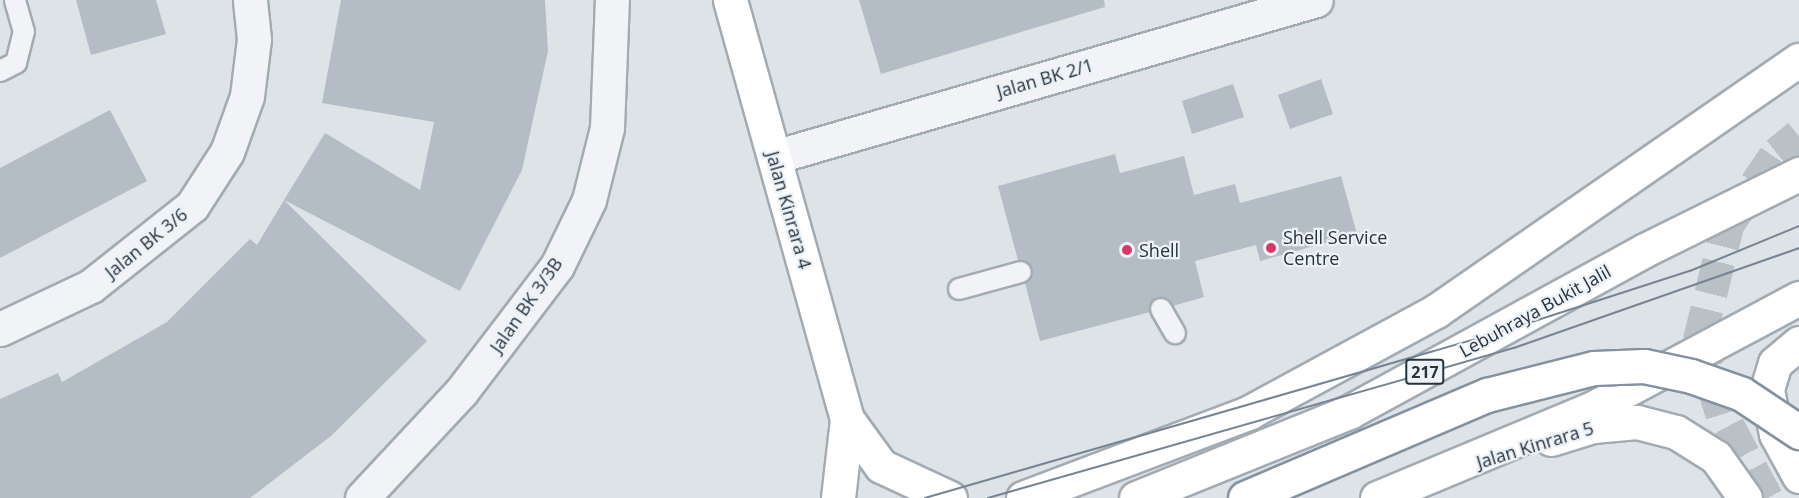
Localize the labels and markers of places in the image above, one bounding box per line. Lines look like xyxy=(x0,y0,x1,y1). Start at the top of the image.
place label: Shell Service Centre xyxy=(1283,227,1387,270)
place label: Shell xyxy=(1139,239,1179,261)
marker: Shell Service Centre xyxy=(1264,241,1278,255)
marker: Shell xyxy=(1120,243,1134,257)

